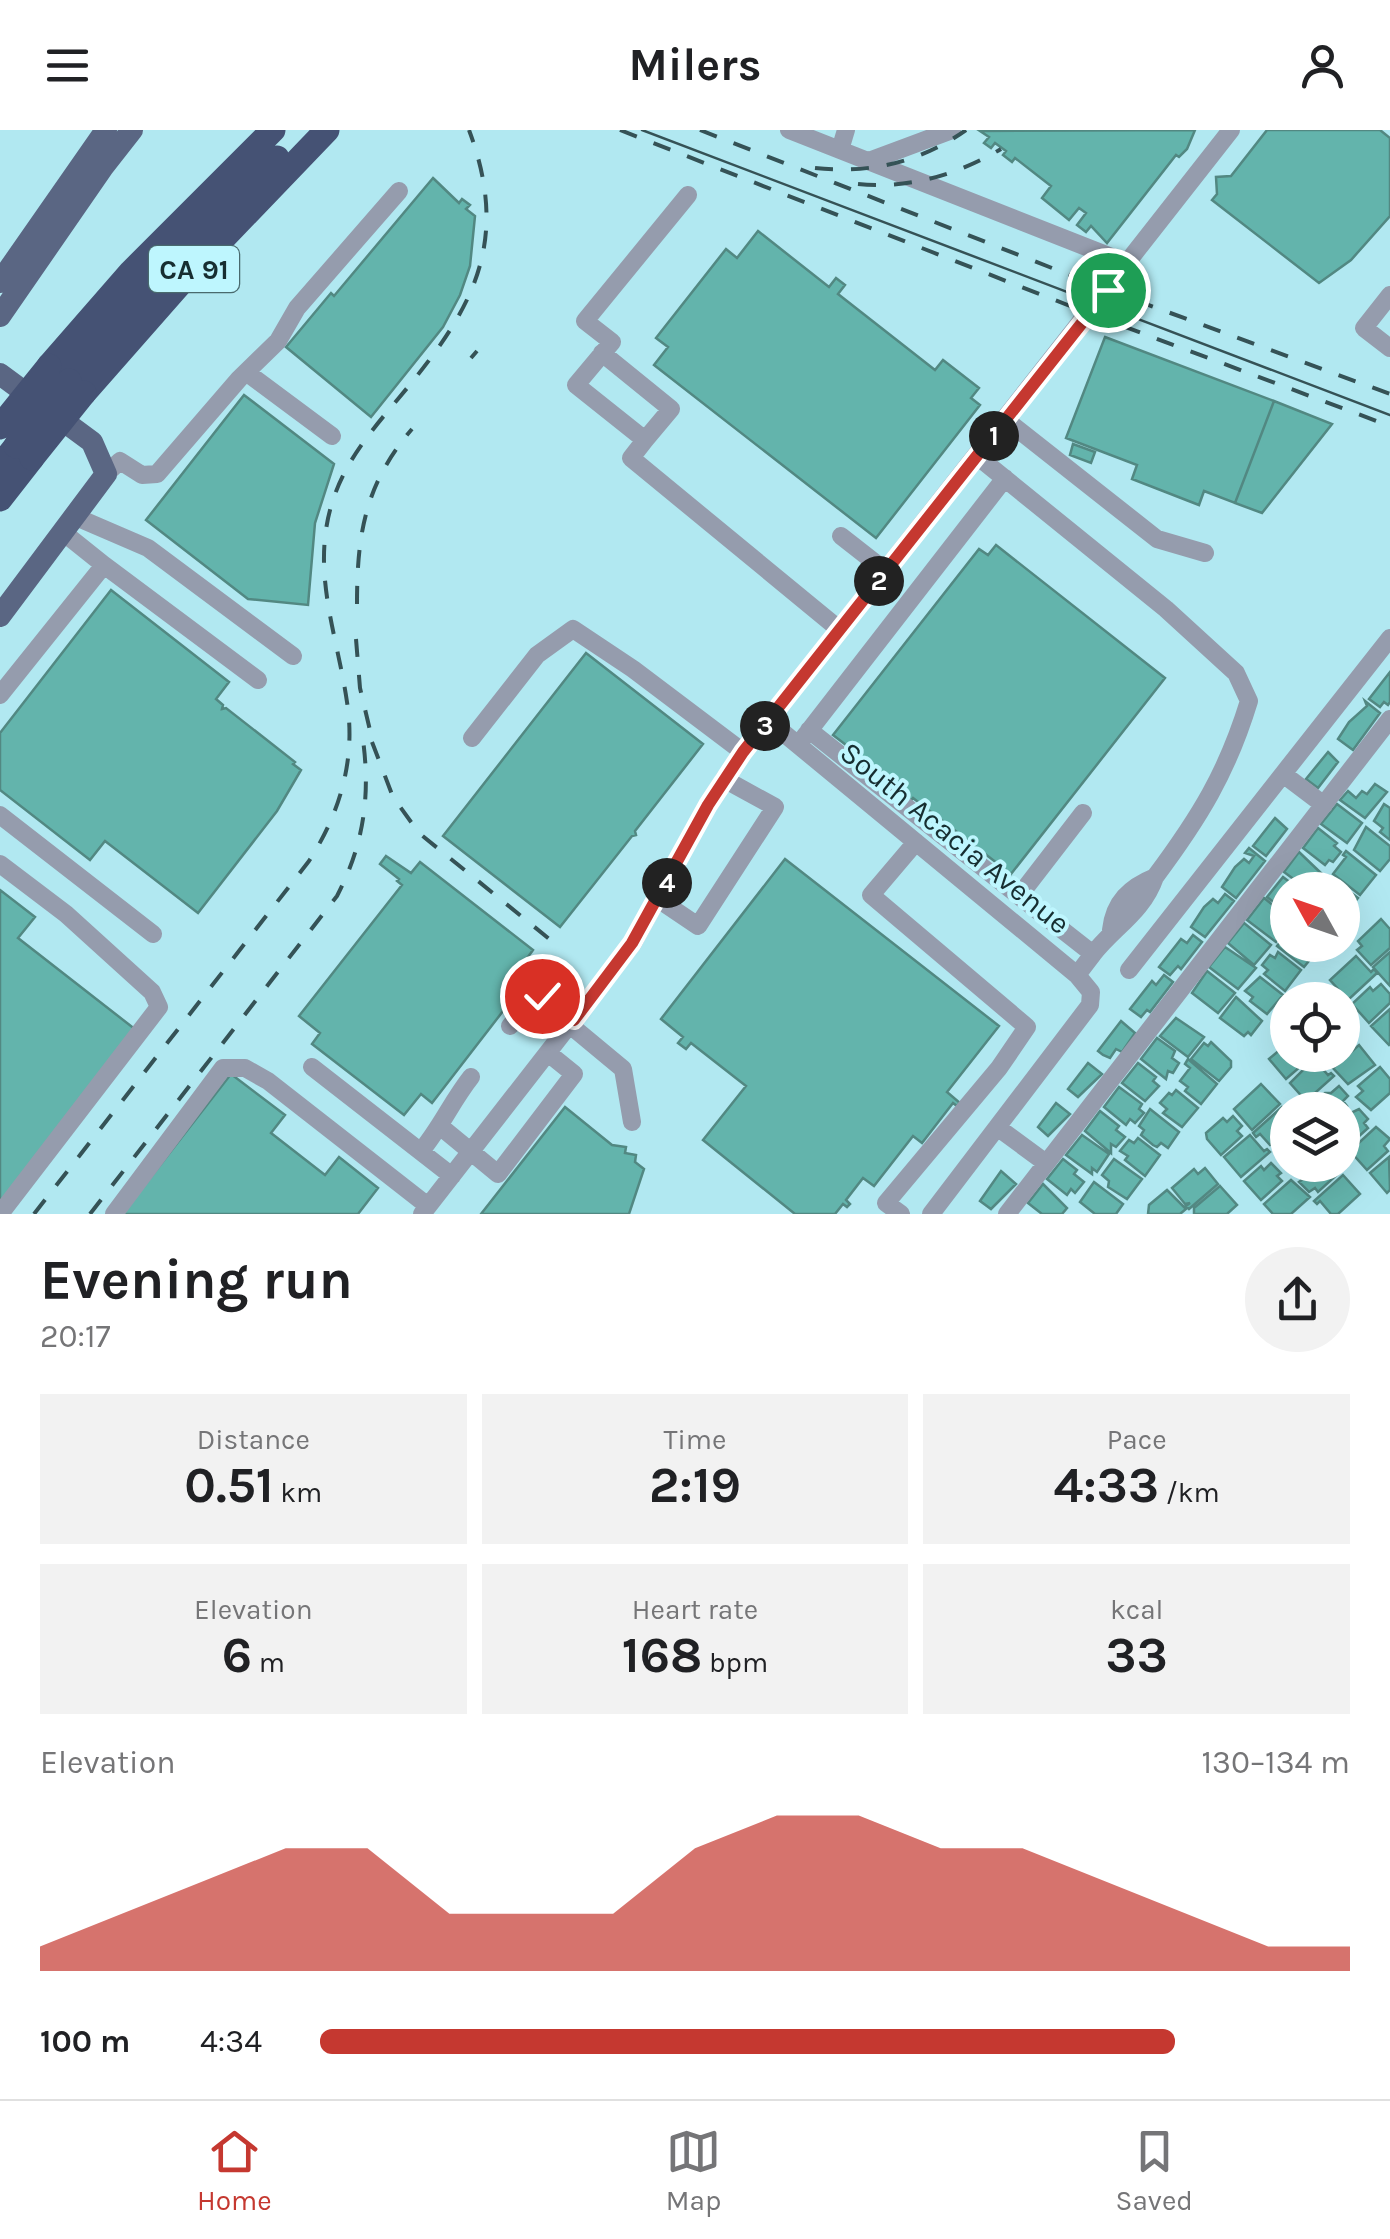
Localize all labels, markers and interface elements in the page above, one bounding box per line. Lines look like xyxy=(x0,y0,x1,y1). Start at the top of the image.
icon: menu xyxy=(40,38,95,93)
icon: person xyxy=(1295,38,1350,93)
text: Milers xyxy=(628,39,762,91)
road number: CA 91 xyxy=(149,246,239,292)
pin xyxy=(1066,248,1151,333)
icon: arrive xyxy=(1081,263,1136,318)
pin: 1 xyxy=(969,411,1019,461)
text: 1 xyxy=(989,419,999,452)
pin: 2 xyxy=(854,556,904,606)
text: 2 xyxy=(871,564,887,597)
pin: 3 xyxy=(740,701,790,751)
text: 3 xyxy=(756,709,774,742)
street label: South Acacia Avenue xyxy=(833,734,1077,942)
pin: 4 xyxy=(642,858,692,908)
text: 4 xyxy=(659,866,675,899)
north arrow xyxy=(1270,872,1360,962)
map controls xyxy=(1270,872,1360,1182)
pin xyxy=(500,954,585,1039)
icon: check xyxy=(515,969,570,1024)
button: locate xyxy=(1270,982,1360,1072)
button: layers xyxy=(1270,1092,1360,1182)
button: share xyxy=(1245,1247,1350,1352)
text: Evening run xyxy=(40,1248,353,1312)
text: 20:17 xyxy=(40,1318,111,1355)
text: Distance xyxy=(197,1423,310,1456)
text: Time xyxy=(664,1423,726,1456)
text: Pace xyxy=(1107,1423,1167,1456)
text: 0.51 xyxy=(184,1456,274,1515)
text: 2:19 xyxy=(649,1456,741,1515)
text: 4:33 xyxy=(1054,1456,1159,1515)
text: km xyxy=(274,1476,322,1509)
text: /km xyxy=(1159,1476,1220,1509)
text: Elevation xyxy=(194,1593,313,1626)
text: Heart rate xyxy=(632,1593,758,1626)
text: kcal xyxy=(1110,1593,1163,1626)
text: 6 xyxy=(222,1626,252,1685)
text: 168 xyxy=(622,1626,702,1685)
text: 33 xyxy=(1106,1626,1168,1685)
text: m xyxy=(252,1646,285,1679)
text: bpm xyxy=(702,1646,768,1679)
text: Elevation xyxy=(40,1744,175,1781)
text: 130–134 m xyxy=(1202,1744,1350,1781)
text: 100 m xyxy=(40,2023,130,2060)
text: 4:34 xyxy=(200,2023,262,2060)
tab: Home xyxy=(197,2124,272,2217)
tab: Map xyxy=(666,2124,721,2217)
tab: Saved xyxy=(1116,2124,1193,2217)

